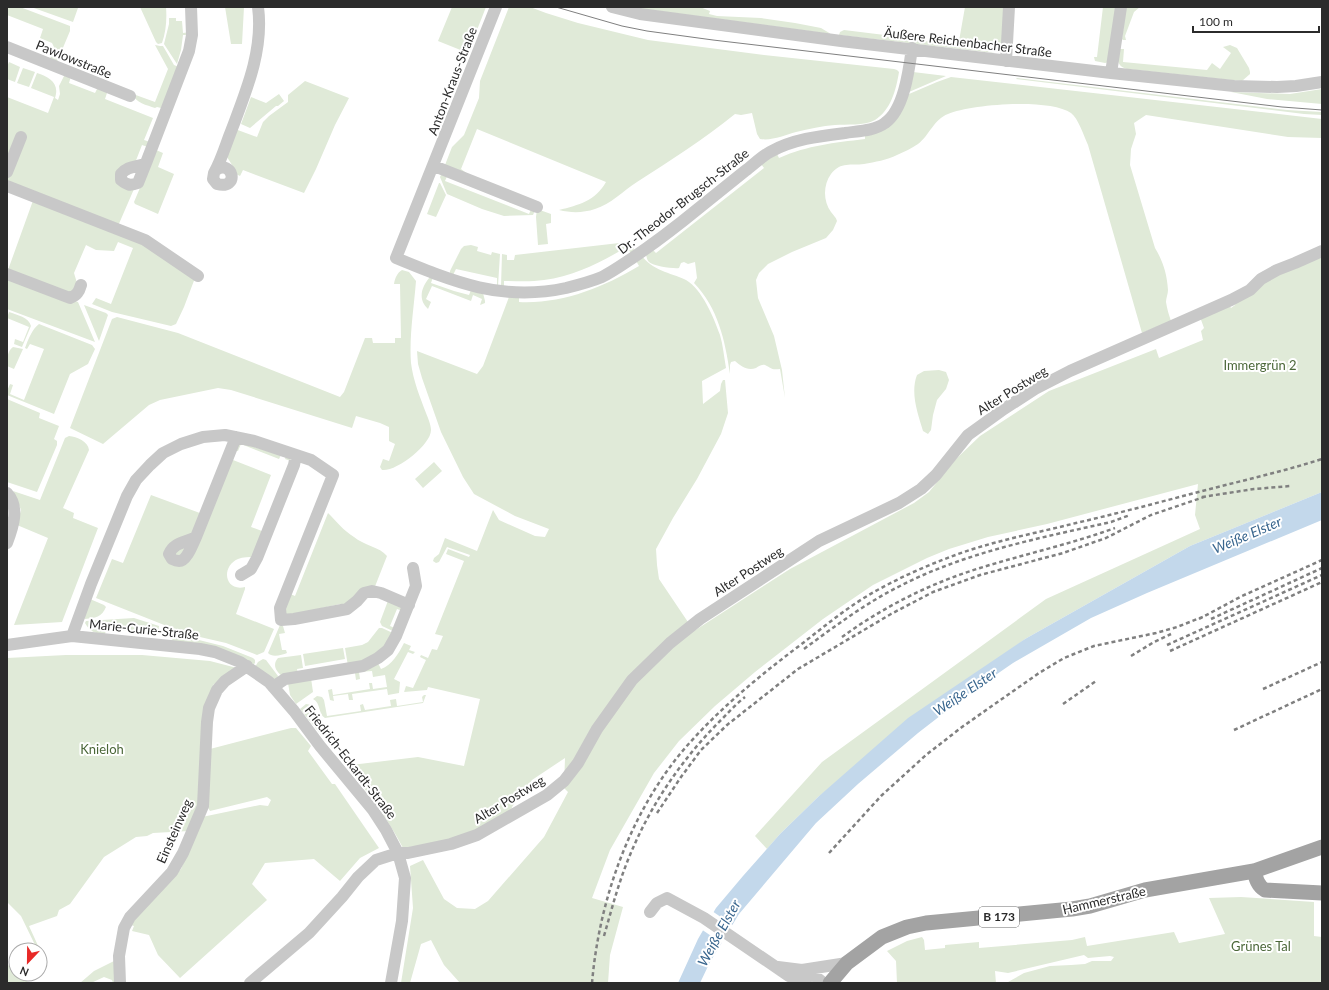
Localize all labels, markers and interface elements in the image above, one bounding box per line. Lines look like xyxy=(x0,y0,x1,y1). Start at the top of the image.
scale bar xyxy=(1193,8,1319,34)
text: 100 m xyxy=(1199,14,1233,29)
street label: Äußere Reichenbacher Straße xyxy=(883,24,1053,60)
street label: Anton-Kraus-Straße xyxy=(424,25,480,137)
street label: Pawlowstraße xyxy=(34,37,114,82)
street label: Dr.-Theodor-Brugsch-Straße xyxy=(614,145,752,257)
park label: Immergrün 2 xyxy=(1223,357,1297,373)
street label: Alter Postweg xyxy=(974,362,1050,418)
water label: Weiße Elster xyxy=(1210,512,1284,557)
street label: Alter Postweg xyxy=(710,542,786,599)
street label: Marie-Curie-Straße xyxy=(88,615,200,643)
water label: Weiße Elster xyxy=(930,664,1000,719)
street label: Friedrich-Eckardt-Straße xyxy=(302,702,400,822)
park label: Knieloh xyxy=(80,741,124,757)
street label: Alter Postweg xyxy=(471,771,548,826)
street label: Einsteinweg xyxy=(153,796,195,866)
street label: Hammerstraße xyxy=(1061,883,1147,917)
water label: Weiße Elster xyxy=(693,896,744,969)
road number: B 173 xyxy=(979,907,1019,927)
park label: Grünes Tal xyxy=(1231,938,1291,954)
north arrow xyxy=(8,942,48,982)
text: N xyxy=(18,964,30,979)

